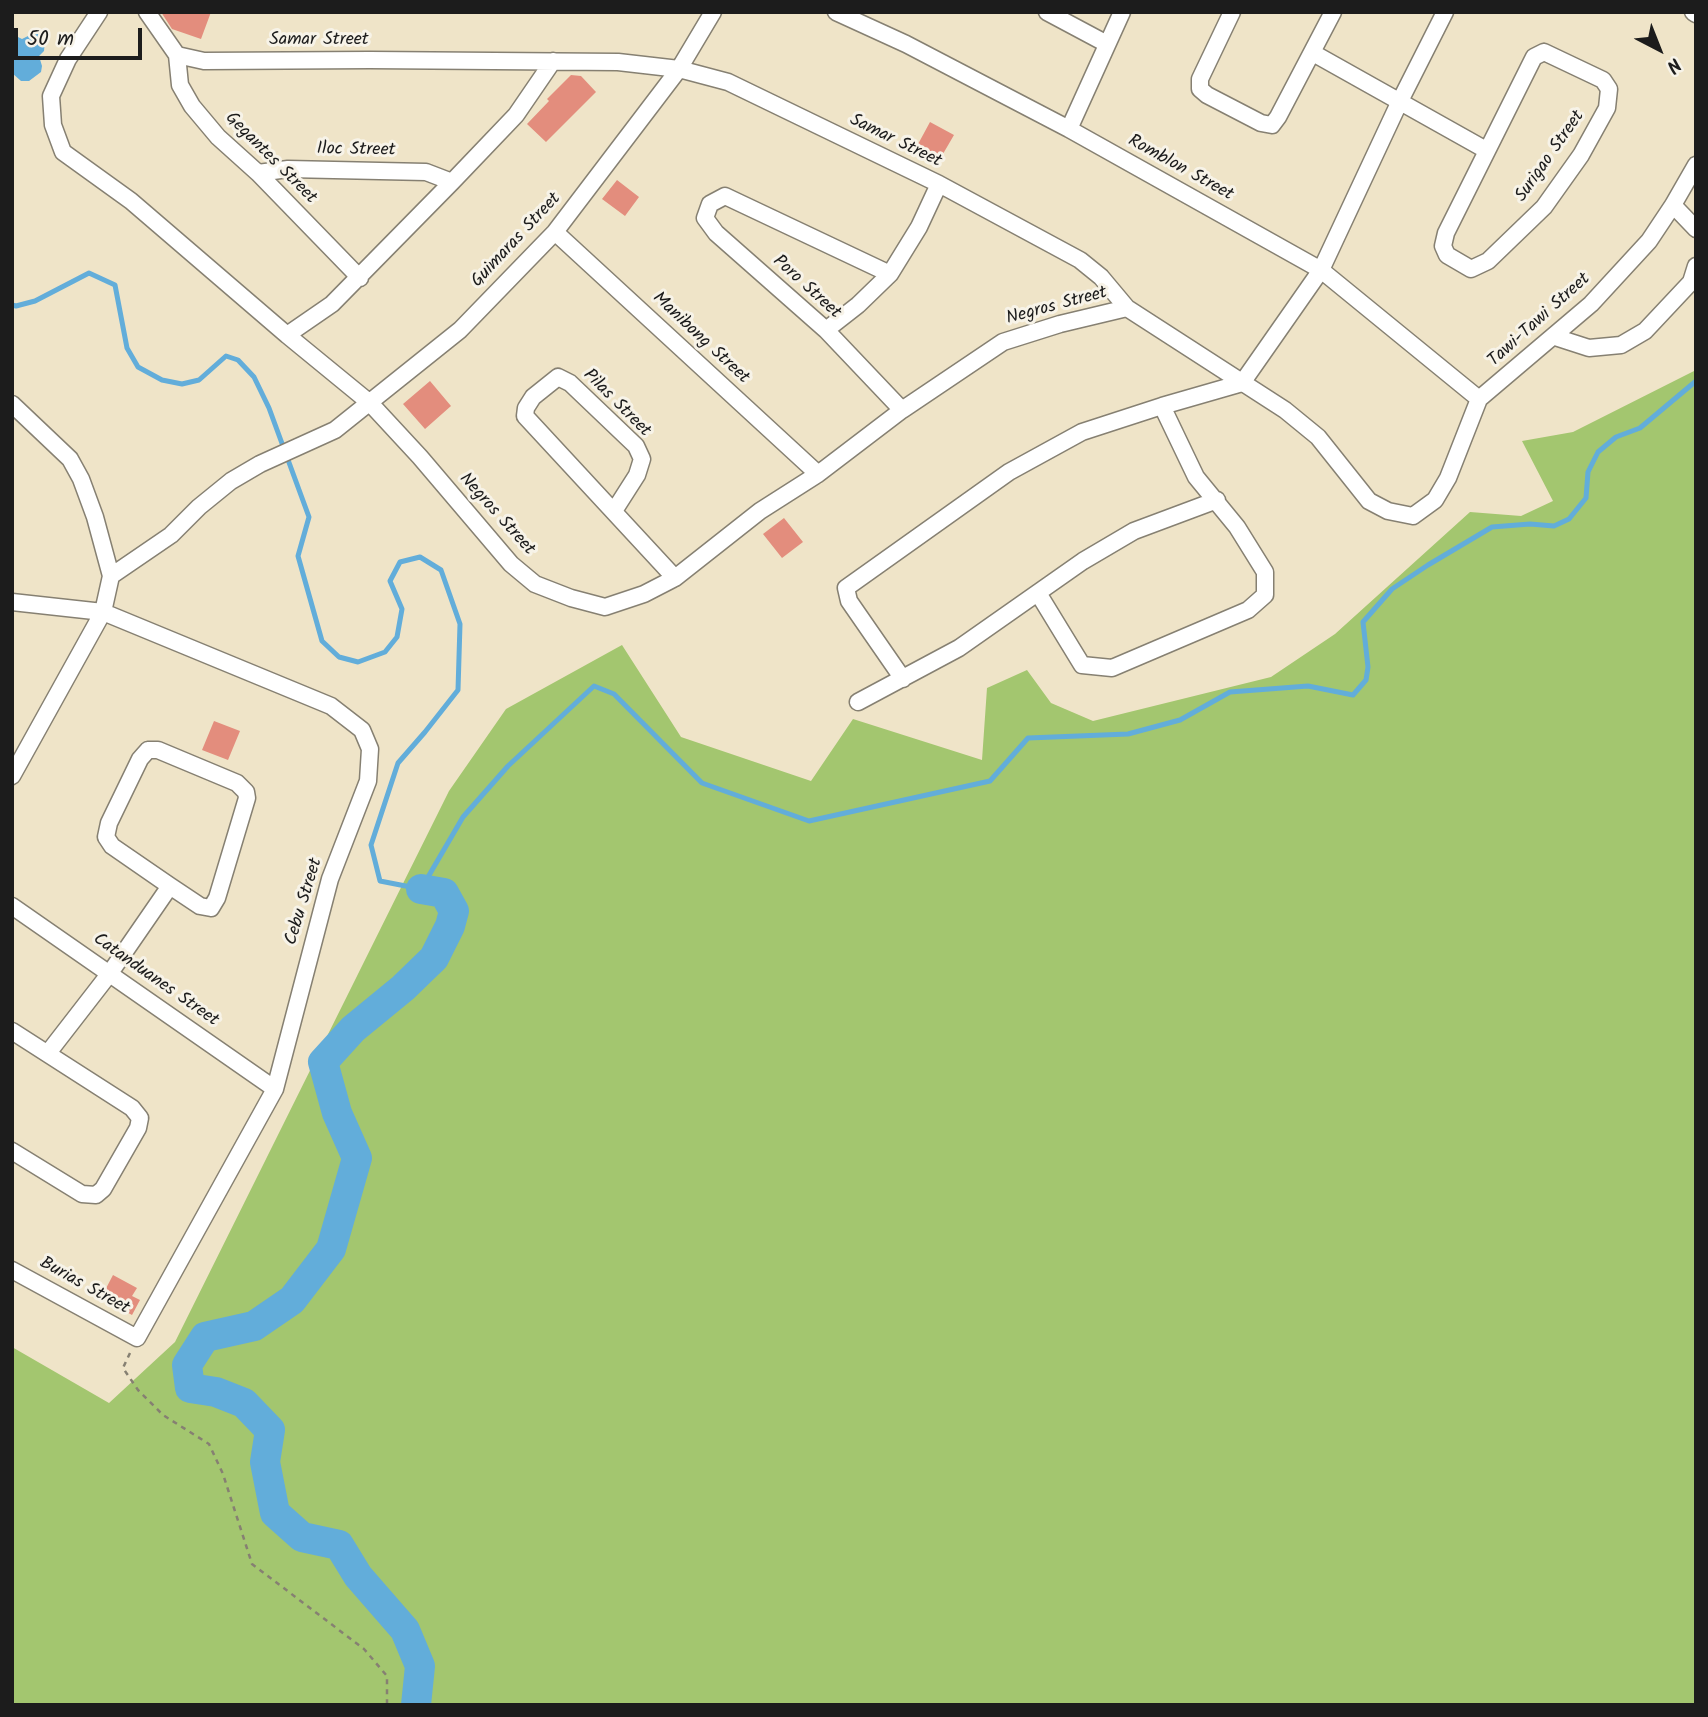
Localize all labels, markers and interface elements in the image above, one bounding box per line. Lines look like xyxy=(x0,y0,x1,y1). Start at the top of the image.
scale bar xyxy=(18,14,145,58)
north arrow xyxy=(1624,14,1694,84)
text: 50 m xyxy=(27,23,74,56)
street label: Samar Street xyxy=(269,30,369,52)
text: N xyxy=(1659,49,1688,80)
street label: Surigao Street xyxy=(1512,107,1590,207)
street label: Gegantes Street xyxy=(219,108,321,210)
street label: Samar Street xyxy=(846,110,944,174)
street label: Romblon Street xyxy=(1123,131,1237,207)
street label: Iloc Street xyxy=(316,140,396,162)
street label: Guimaras Street xyxy=(468,189,566,293)
street label: Poro Street xyxy=(767,252,845,324)
street label: Tawi-Tawi Street xyxy=(1484,269,1596,373)
street label: Negros Street xyxy=(1004,283,1110,331)
street label: Manibong Street xyxy=(647,288,753,390)
street label: Pilas Street xyxy=(577,365,655,443)
street label: Negros Street xyxy=(453,469,539,561)
street label: Cebu Street xyxy=(282,856,328,948)
street label: Catanduanes Street xyxy=(88,930,222,1032)
street label: Burias Street xyxy=(35,1253,133,1321)

